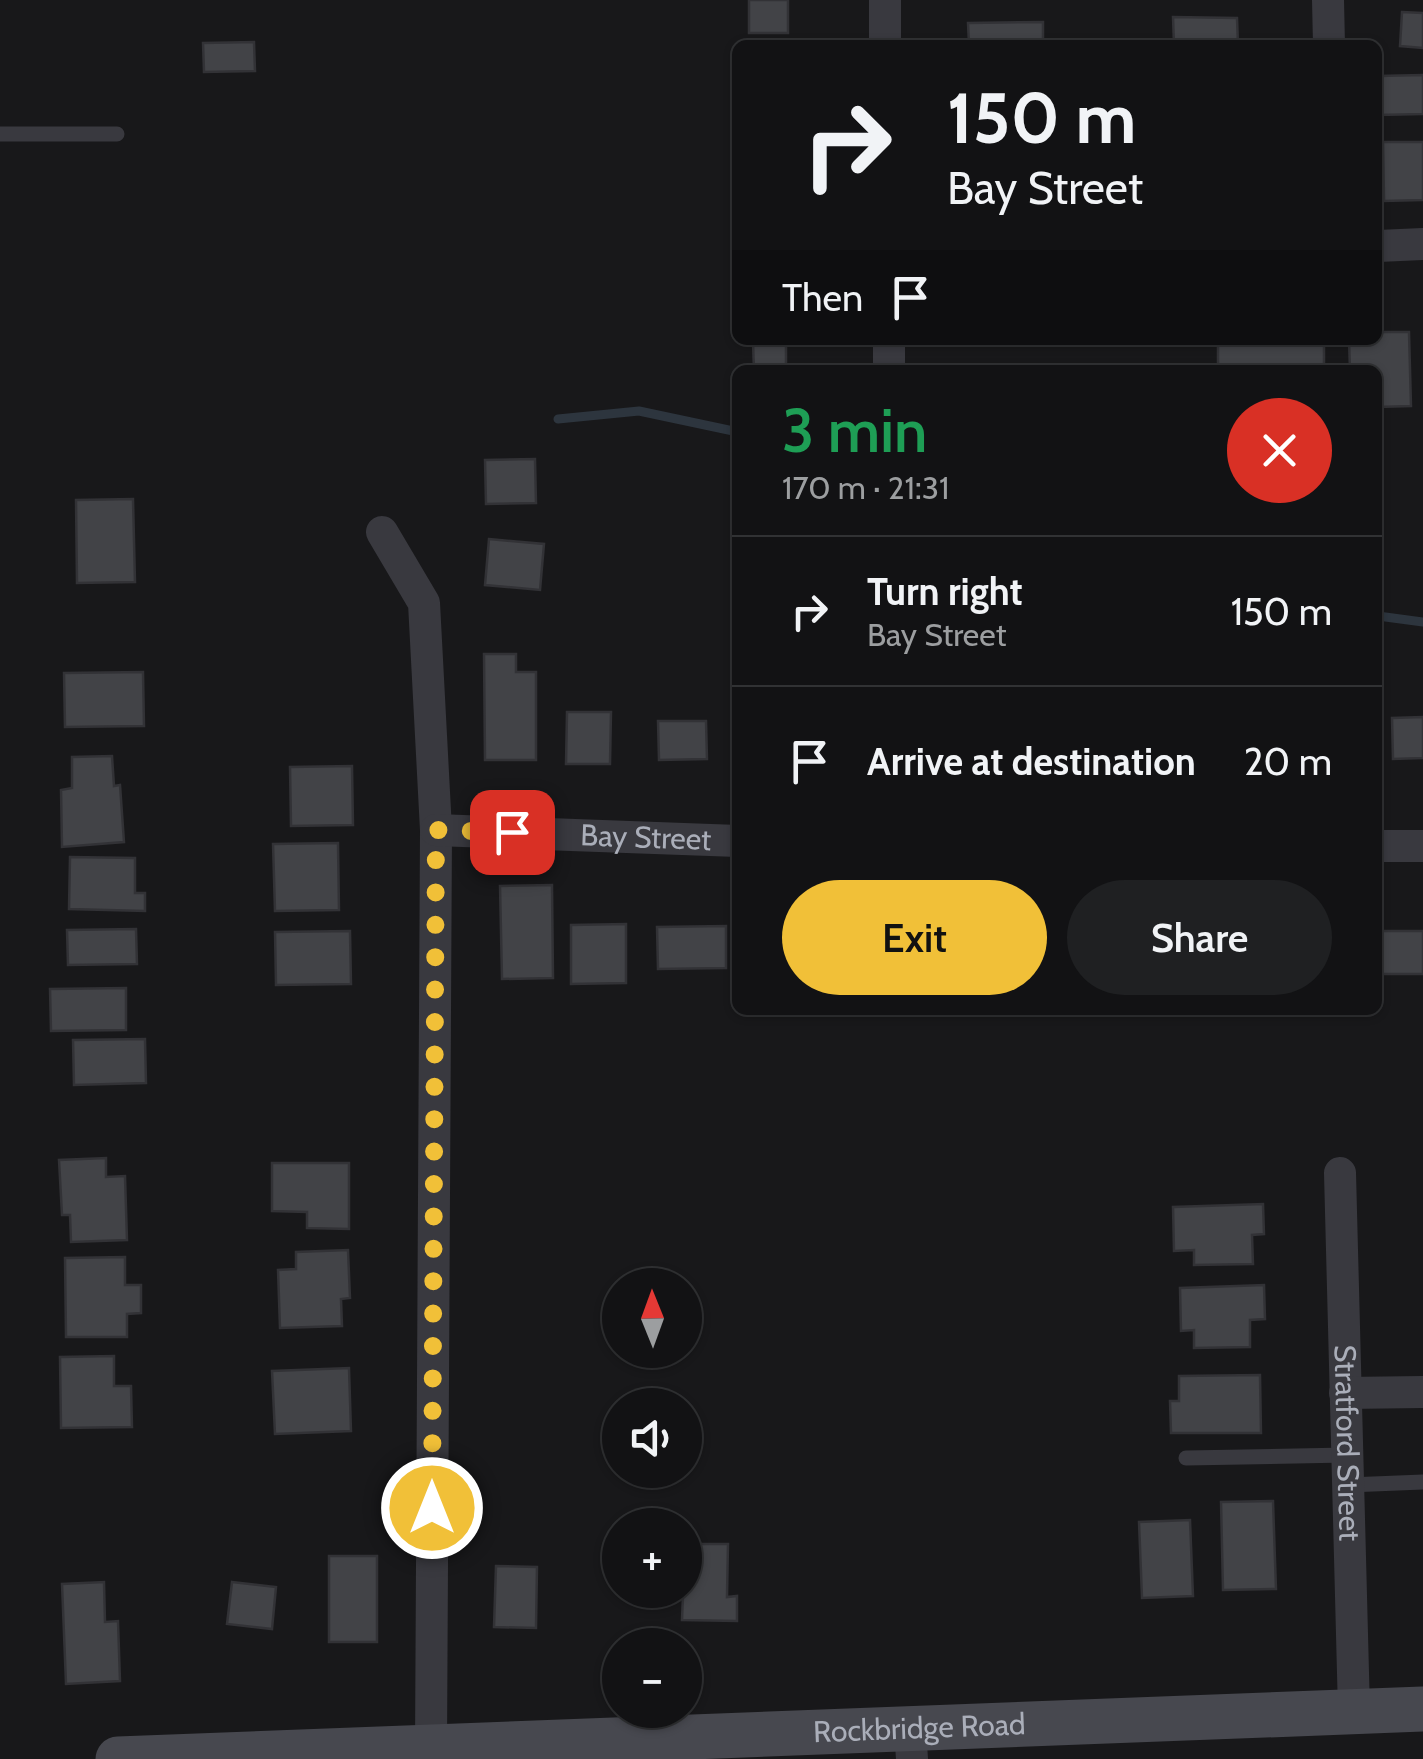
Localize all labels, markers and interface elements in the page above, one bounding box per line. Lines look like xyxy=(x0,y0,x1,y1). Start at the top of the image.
text: 150 m xyxy=(947,75,1136,161)
icon: right xyxy=(782,80,912,210)
text: Bay Street xyxy=(947,161,1143,215)
icon: arrive xyxy=(883,270,938,325)
text: Then xyxy=(782,274,863,321)
text: 3 min xyxy=(782,394,927,467)
button: close xyxy=(1227,398,1332,503)
text: 170 m · 21:31 xyxy=(782,468,949,507)
text: Turn right xyxy=(867,568,1023,615)
icon: right xyxy=(782,584,837,639)
text: 150 m xyxy=(1231,588,1332,635)
text: Bay Street xyxy=(867,615,1006,654)
icon: arrive xyxy=(782,734,837,789)
text: Arrive at destination xyxy=(867,738,1196,785)
text: 20 m xyxy=(1244,738,1332,785)
pin xyxy=(470,790,555,875)
icon: arrive xyxy=(485,805,540,860)
street label: Bay Street xyxy=(580,816,712,858)
button: Exit xyxy=(782,880,1047,995)
button: Share xyxy=(1067,880,1332,995)
north arrow xyxy=(602,1268,702,1368)
map controls xyxy=(602,1268,702,1728)
street label: Stratford Street xyxy=(1326,1344,1369,1542)
button: sound xyxy=(602,1388,702,1488)
position arrow xyxy=(380,1456,484,1560)
button: + xyxy=(602,1508,702,1608)
button: − xyxy=(602,1628,702,1728)
street label: Rockbridge Road xyxy=(813,1705,1026,1750)

